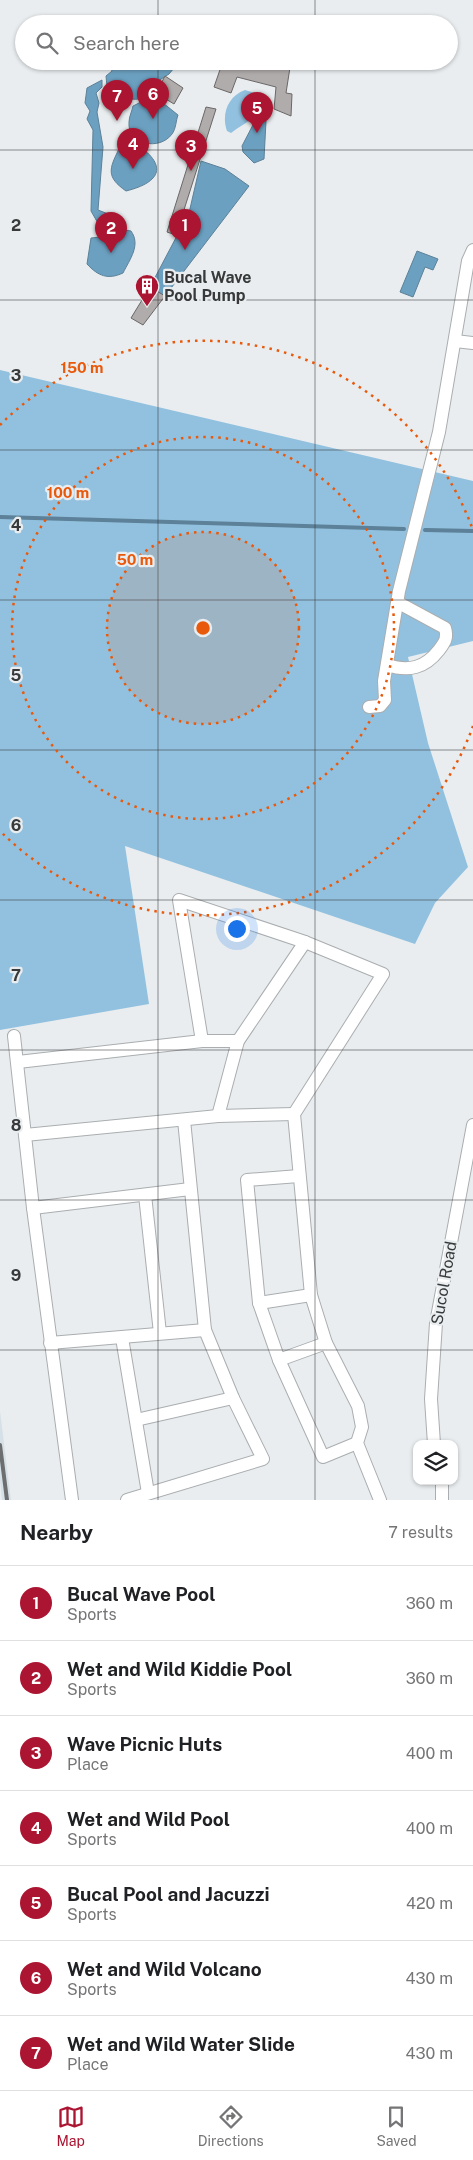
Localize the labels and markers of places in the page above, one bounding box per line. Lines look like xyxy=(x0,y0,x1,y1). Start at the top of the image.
pin: 6 xyxy=(137,78,169,119)
pin: 7 xyxy=(101,80,133,121)
pin: 5 xyxy=(241,92,273,133)
pin: 4 xyxy=(117,128,149,169)
pin: 3 xyxy=(175,130,207,171)
pin: 1 xyxy=(169,209,201,250)
pin: 2 xyxy=(95,212,127,253)
place label: Bucal Wave Pool Pump xyxy=(164,268,252,305)
building icon: Bucal Wave Pool Pump xyxy=(134,273,160,307)
centre of rings xyxy=(194,619,212,637)

